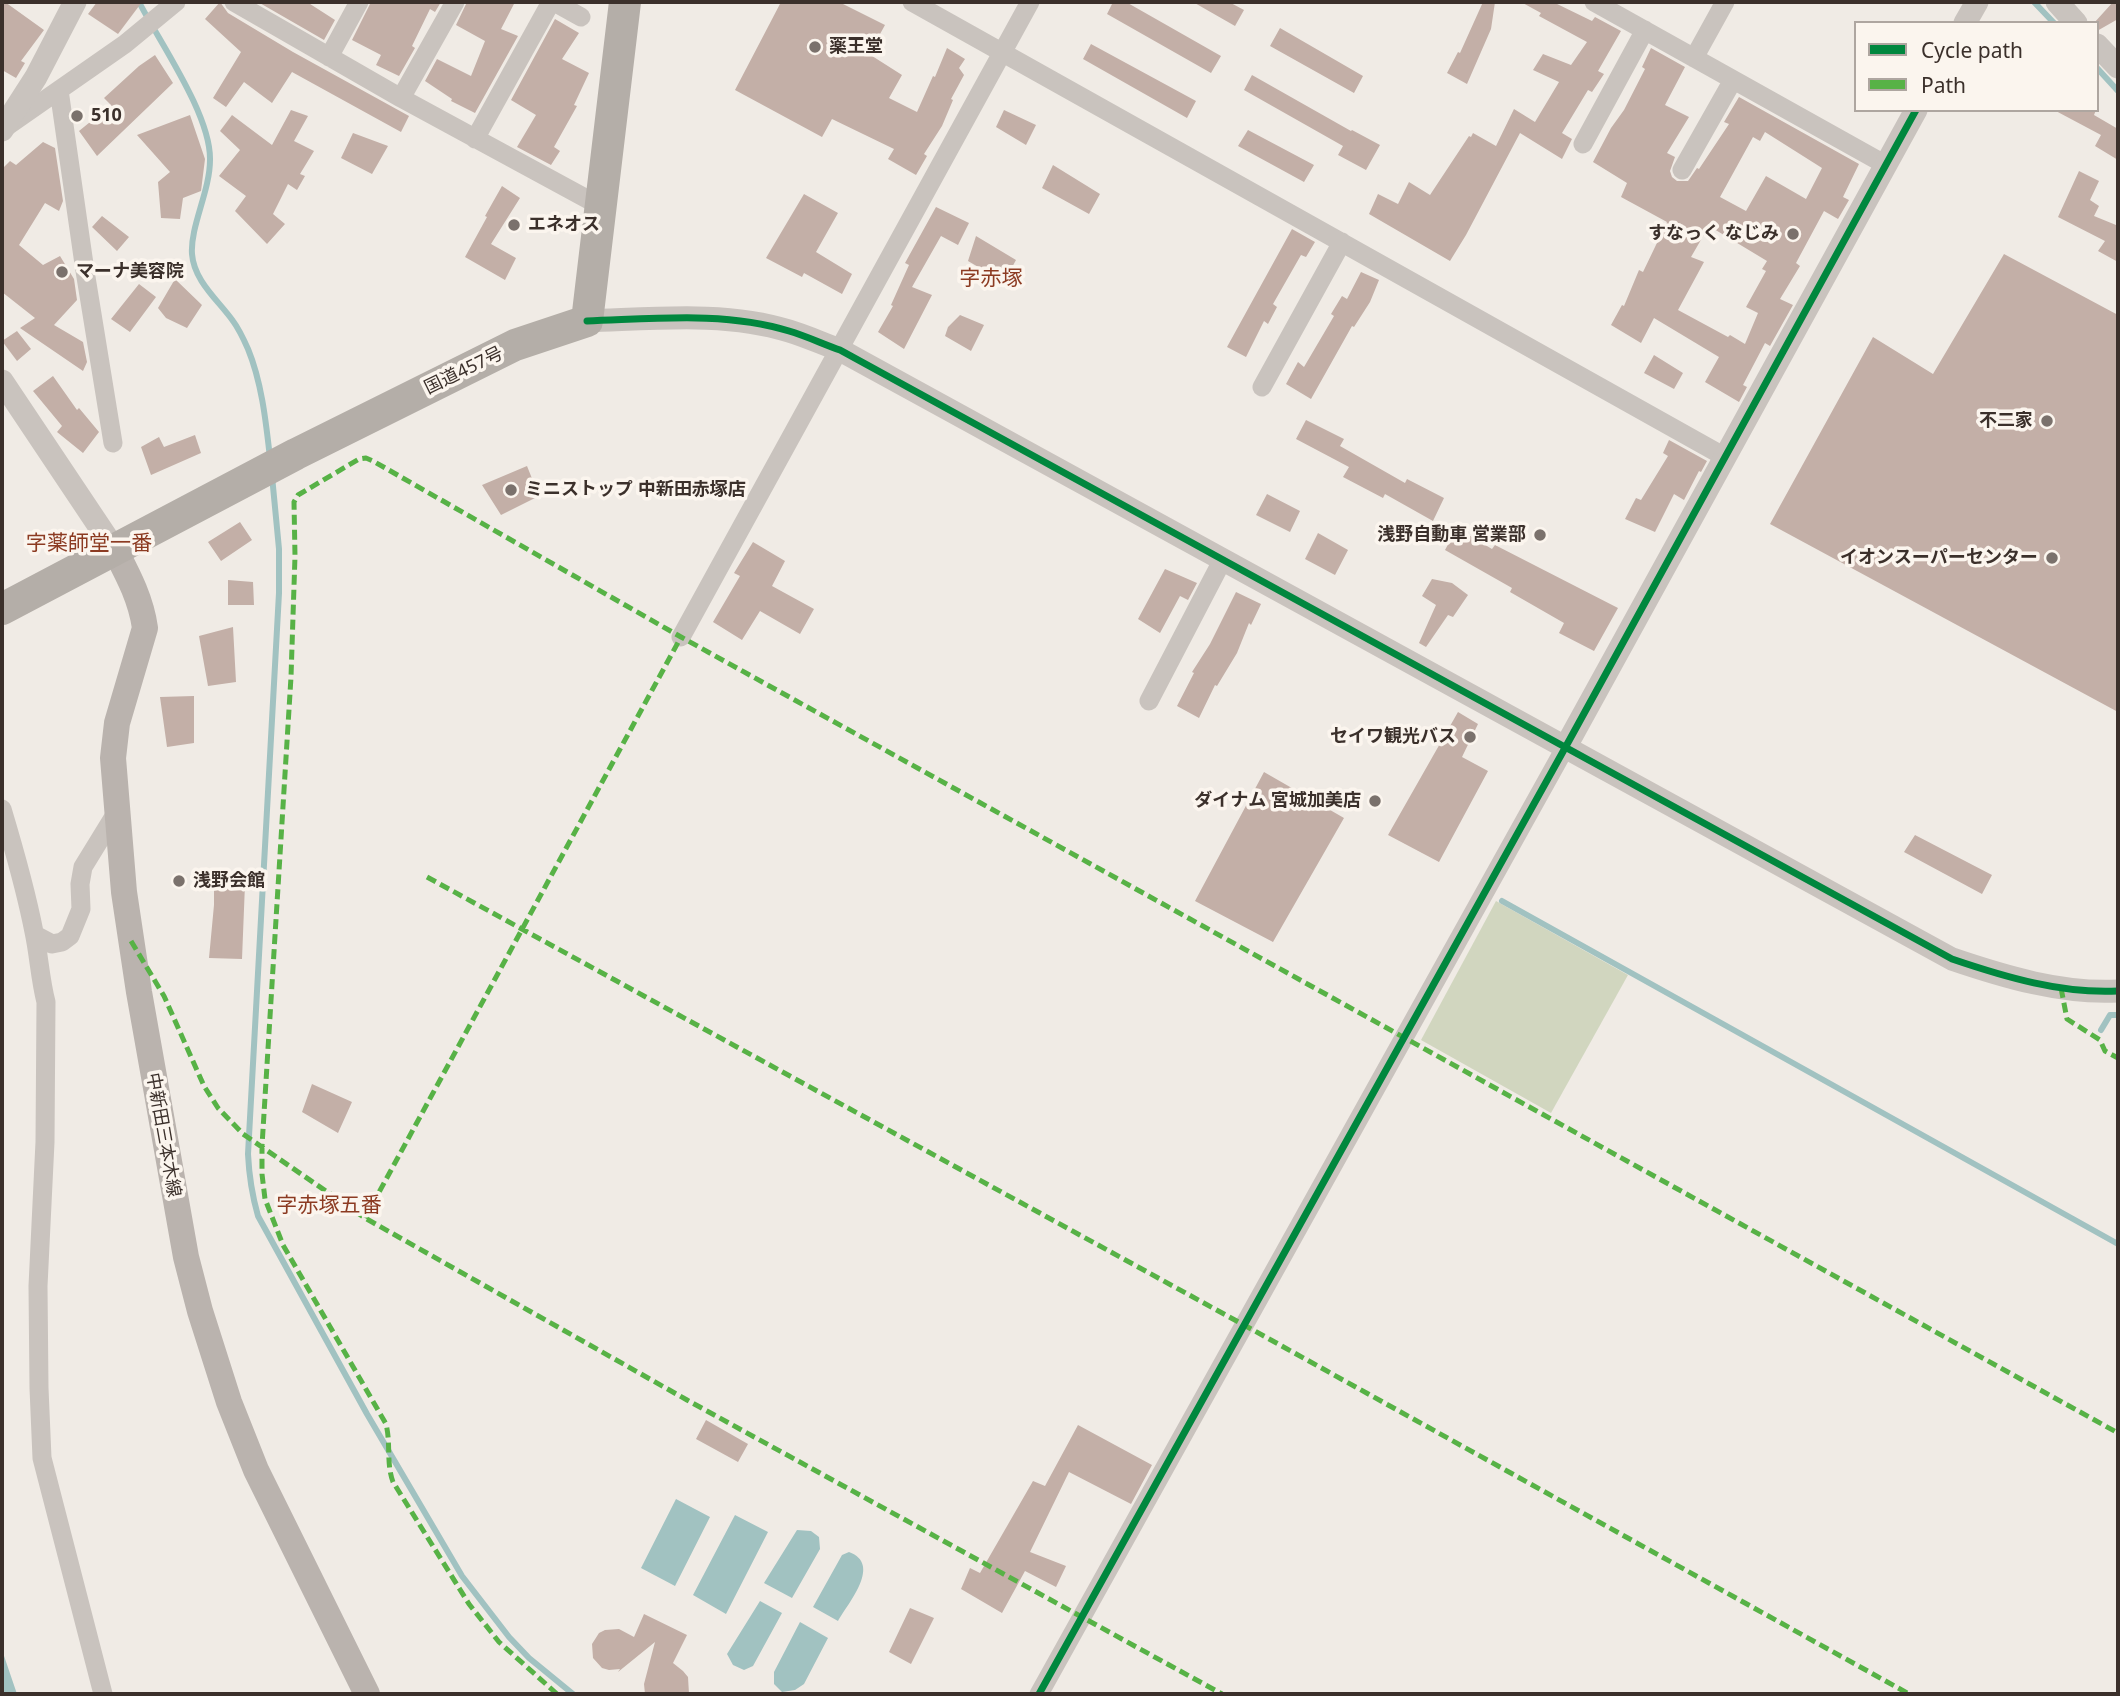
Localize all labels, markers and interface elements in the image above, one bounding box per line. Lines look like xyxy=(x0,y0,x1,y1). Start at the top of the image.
legend xyxy=(1854,21,2099,112)
place label: 薬王堂 xyxy=(829,36,883,58)
text: Cycle path xyxy=(1921,36,2023,64)
marker: 薬王堂 xyxy=(807,39,823,55)
text: Path xyxy=(1921,71,1966,99)
place label: 510 xyxy=(91,105,122,127)
marker: 510 xyxy=(69,108,85,124)
place label: エネオス xyxy=(528,214,600,236)
marker: エネオス xyxy=(506,217,522,233)
place label: すなっく なじみ xyxy=(1648,223,1779,245)
marker: すなっく なじみ xyxy=(1785,226,1801,242)
place label: マーナ美容院 xyxy=(76,261,184,283)
marker: マーナ美容院 xyxy=(54,264,70,280)
district label: 字赤塚 xyxy=(960,266,1022,292)
street label: 国道457号 xyxy=(421,343,507,399)
place label: 不二家 xyxy=(1979,410,2033,432)
marker: 不二家 xyxy=(2039,413,2055,429)
place label: ミニストップ 中新田赤塚店 xyxy=(525,479,746,501)
marker: ミニストップ 中新田赤塚店 xyxy=(503,482,519,498)
place label: 浅野自動車 営業部 xyxy=(1377,524,1526,546)
marker: 浅野自動車 営業部 xyxy=(1532,527,1548,543)
district label: 字薬師堂一番 xyxy=(26,531,152,557)
place label: イオンスーパーセンター xyxy=(1840,547,2038,569)
marker: イオンスーパーセンター xyxy=(2044,550,2060,566)
place label: セイワ観光バス xyxy=(1330,726,1456,748)
marker: セイワ観光バス xyxy=(1462,729,1478,745)
place label: ダイナム 宮城加美店 xyxy=(1194,790,1361,812)
marker: ダイナム 宮城加美店 xyxy=(1367,793,1383,809)
place label: 浅野会館 xyxy=(193,870,265,892)
marker: 浅野会館 xyxy=(171,873,187,889)
street label: 中新田三本木線 xyxy=(141,1071,185,1199)
district label: 字赤塚五番 xyxy=(277,1193,381,1219)

